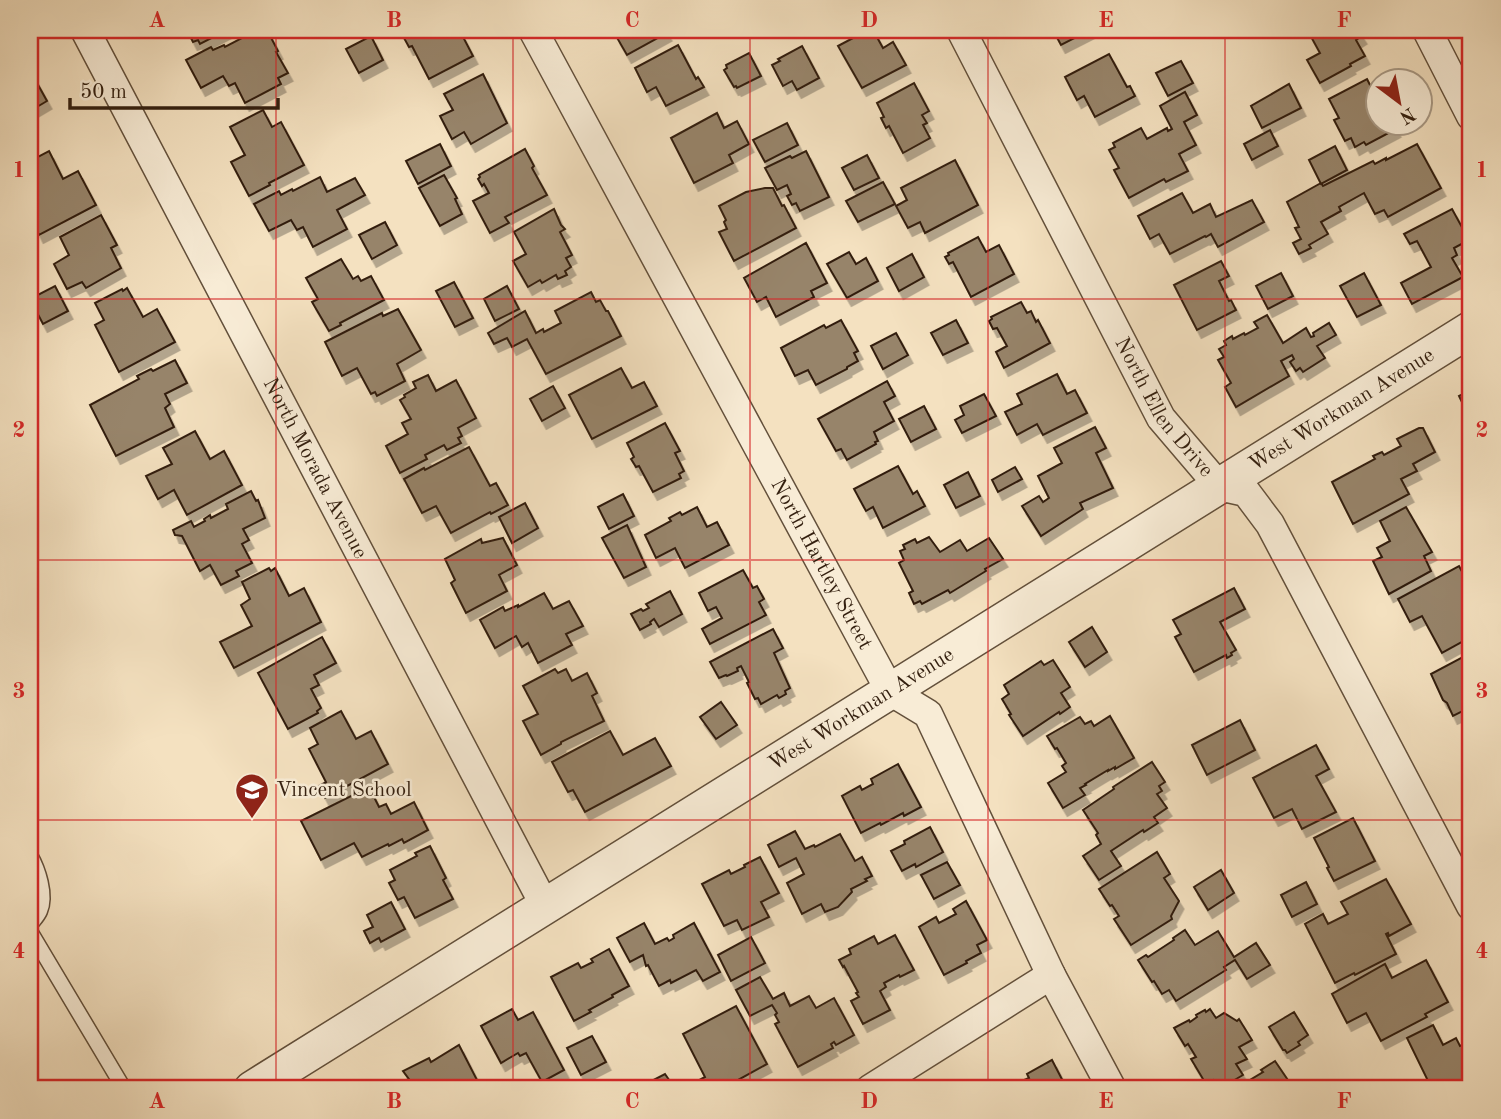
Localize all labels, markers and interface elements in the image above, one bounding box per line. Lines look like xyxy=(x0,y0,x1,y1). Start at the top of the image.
text: A xyxy=(148,9,166,32)
text: B xyxy=(386,9,402,32)
text: C xyxy=(624,9,640,32)
text: D xyxy=(860,9,878,32)
text: E xyxy=(1098,9,1114,32)
text: F xyxy=(1336,9,1352,32)
scale bar xyxy=(70,66,278,110)
north arrow xyxy=(1364,66,1434,136)
text: 50 m xyxy=(80,82,127,103)
text: N xyxy=(1395,102,1418,126)
text: 1 xyxy=(12,159,26,182)
text: 1 xyxy=(1475,159,1489,182)
street label: North Ellen Drive xyxy=(1111,334,1217,481)
street label: West Workman Avenue xyxy=(1245,344,1438,475)
street label: North Morada Avenue xyxy=(259,374,371,562)
text: 2 xyxy=(12,419,26,442)
text: 2 xyxy=(1475,419,1489,442)
street label: North Hartley Street xyxy=(767,475,876,653)
street label: West Workman Avenue xyxy=(765,644,958,775)
text: 3 xyxy=(12,680,26,703)
text: 3 xyxy=(1475,680,1489,703)
school or university icon: Vincent School xyxy=(233,771,271,820)
place label: Vincent School xyxy=(276,780,412,801)
text: 4 xyxy=(12,940,26,963)
text: 4 xyxy=(1475,940,1489,963)
text: A xyxy=(148,1090,166,1113)
text: B xyxy=(386,1090,402,1113)
text: C xyxy=(624,1090,640,1113)
text: D xyxy=(860,1090,878,1113)
text: E xyxy=(1098,1090,1114,1113)
text: F xyxy=(1336,1090,1352,1113)

